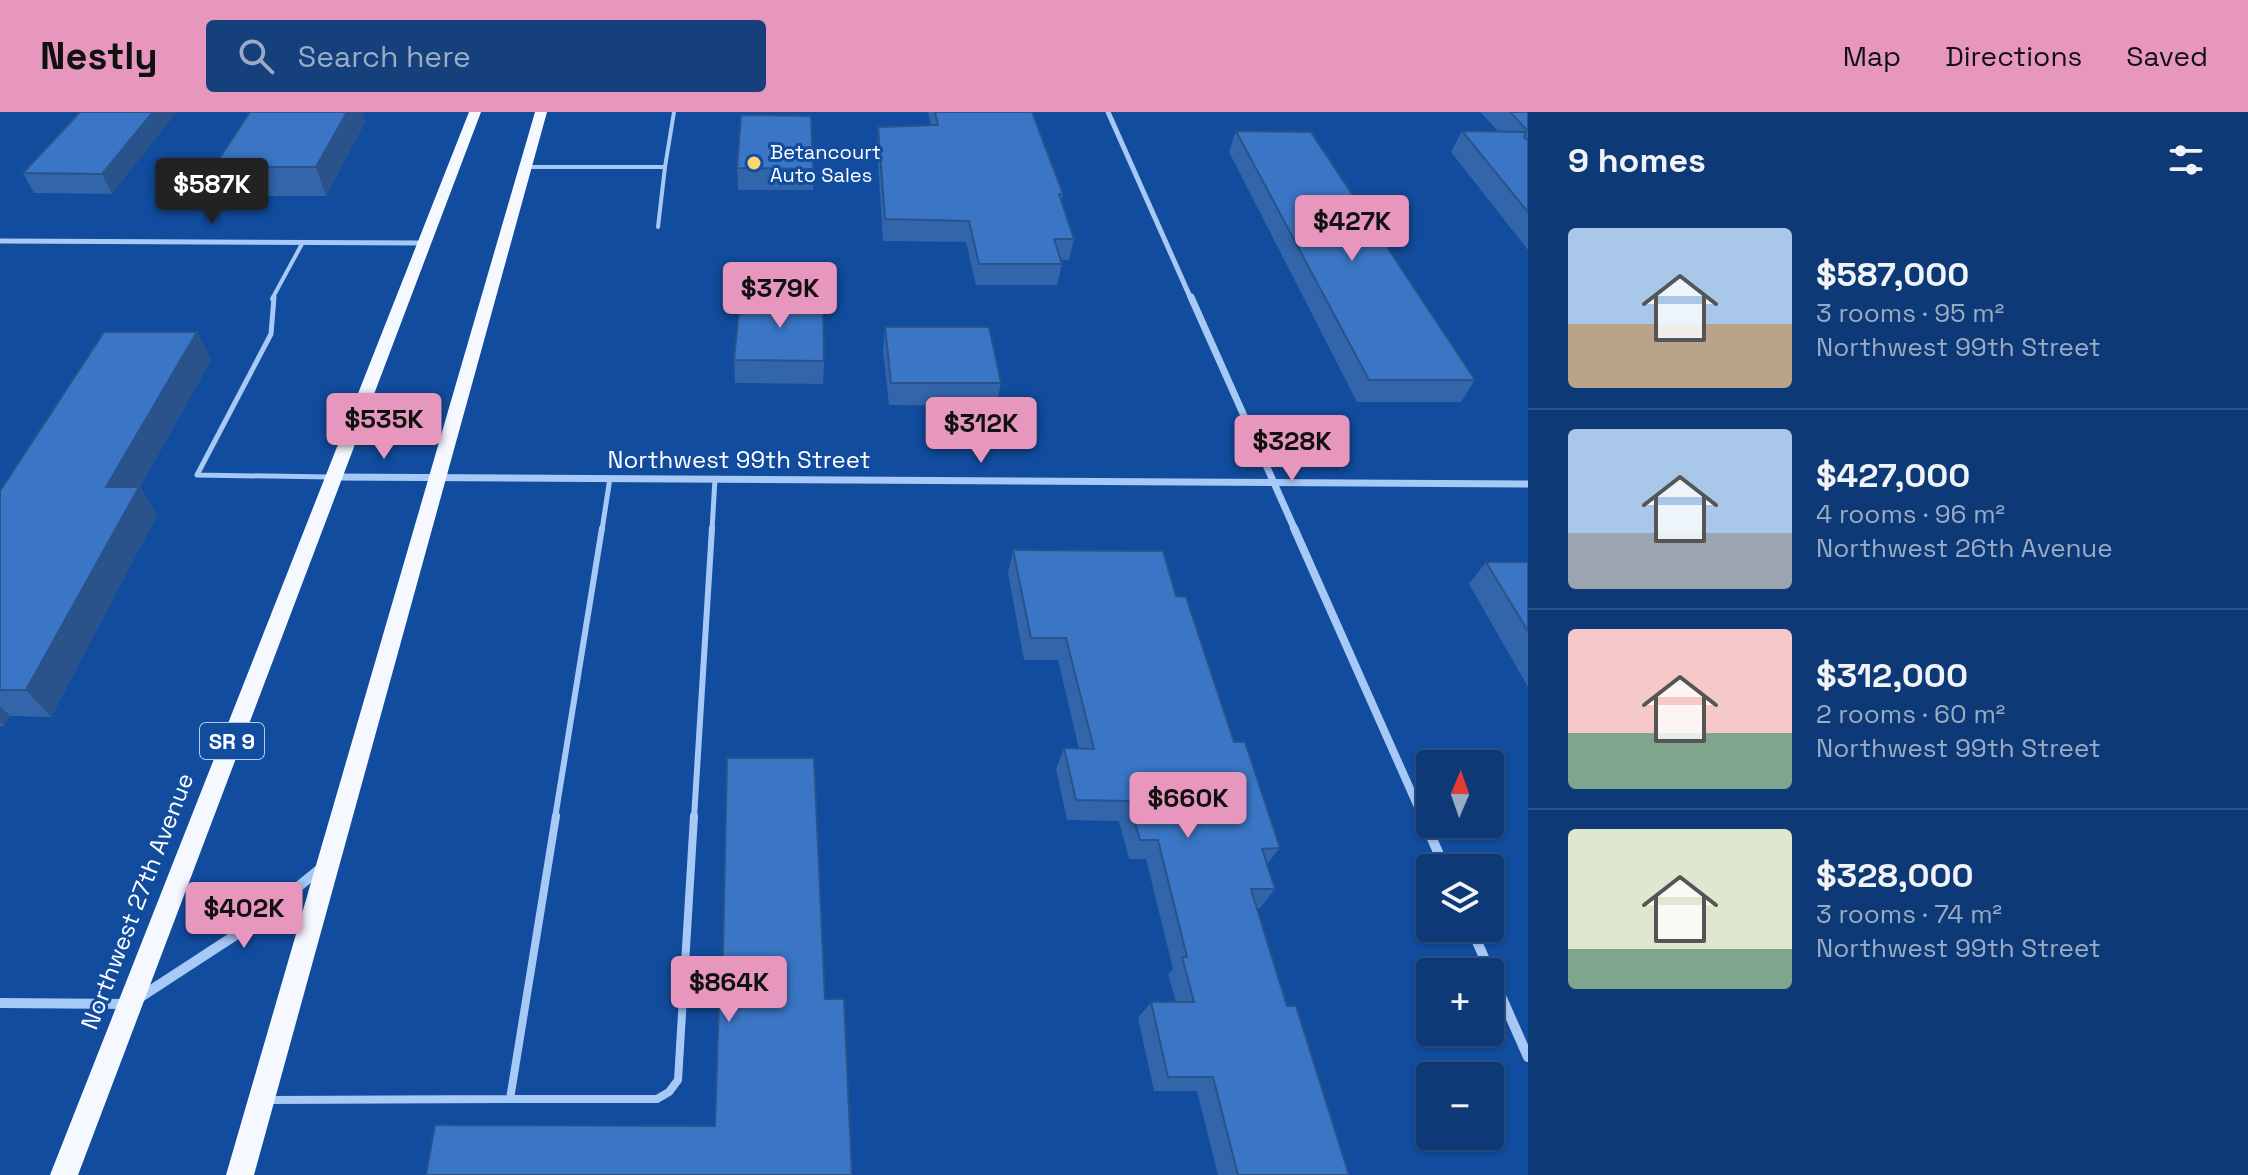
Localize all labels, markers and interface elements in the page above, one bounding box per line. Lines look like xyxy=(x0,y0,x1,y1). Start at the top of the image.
search box xyxy=(206,20,766,92)
text: Nestly xyxy=(40,32,158,80)
icon: search xyxy=(234,34,278,78)
text: Search here xyxy=(298,37,471,76)
text: Map xyxy=(1843,38,1901,74)
text: Directions xyxy=(1945,38,2082,74)
text: Saved xyxy=(2126,38,2208,74)
icon: filters xyxy=(2164,138,2208,182)
place label: Betancourt Auto Sales xyxy=(770,139,881,188)
text: 9 homes xyxy=(1568,139,1706,182)
marker: Betancourt Auto Sales xyxy=(745,154,763,172)
pin: $587K xyxy=(156,158,268,226)
text: $587K xyxy=(173,167,251,201)
pin: $427K xyxy=(1296,195,1408,263)
text: $427K xyxy=(1313,204,1391,238)
text: $587,000 xyxy=(1816,253,1969,296)
icon: home xyxy=(1632,260,1728,356)
pin: $379K xyxy=(724,262,836,330)
text: $379K xyxy=(741,271,819,305)
text: 3 rooms · 95 m² xyxy=(1816,296,2004,330)
text: Northwest 99th Street xyxy=(1816,330,2101,364)
pin: $535K xyxy=(328,393,440,461)
pin: $312K xyxy=(925,397,1037,465)
text: $535K xyxy=(344,402,424,436)
text: $312K xyxy=(944,406,1018,440)
pin: $328K xyxy=(1236,415,1348,483)
text: $328K xyxy=(1253,424,1331,458)
street label: Northwest 99th Street xyxy=(608,444,870,475)
text: $427,000 xyxy=(1816,454,1970,497)
icon: home xyxy=(1632,461,1728,557)
text: 4 rooms · 96 m² xyxy=(1816,497,2005,531)
text: Northwest 26th Avenue xyxy=(1816,531,2113,565)
text: $312,000 xyxy=(1816,654,1968,697)
icon: home xyxy=(1632,661,1728,757)
text: 2 rooms · 60 m² xyxy=(1816,697,2005,731)
road number: SR 9 xyxy=(200,723,264,759)
text: Northwest 99th Street xyxy=(1816,731,2101,765)
north arrow xyxy=(1416,750,1504,838)
map controls xyxy=(1416,750,1504,1150)
street label: Northwest 27th Avenue xyxy=(74,768,200,1034)
pin: $660K xyxy=(1132,772,1244,840)
text: $660K xyxy=(1147,781,1229,815)
button: layers xyxy=(1416,854,1504,942)
text: $328,000 xyxy=(1816,854,1974,897)
icon: home xyxy=(1632,861,1728,957)
pin: $402K xyxy=(188,882,300,950)
text: $402K xyxy=(204,891,284,925)
text: 3 rooms · 74 m² xyxy=(1816,897,2002,931)
text: Northwest 99th Street xyxy=(1816,931,2101,965)
pin: $864K xyxy=(673,956,785,1024)
button: + xyxy=(1416,958,1504,1046)
text: $864K xyxy=(689,965,769,999)
button: − xyxy=(1416,1062,1504,1150)

